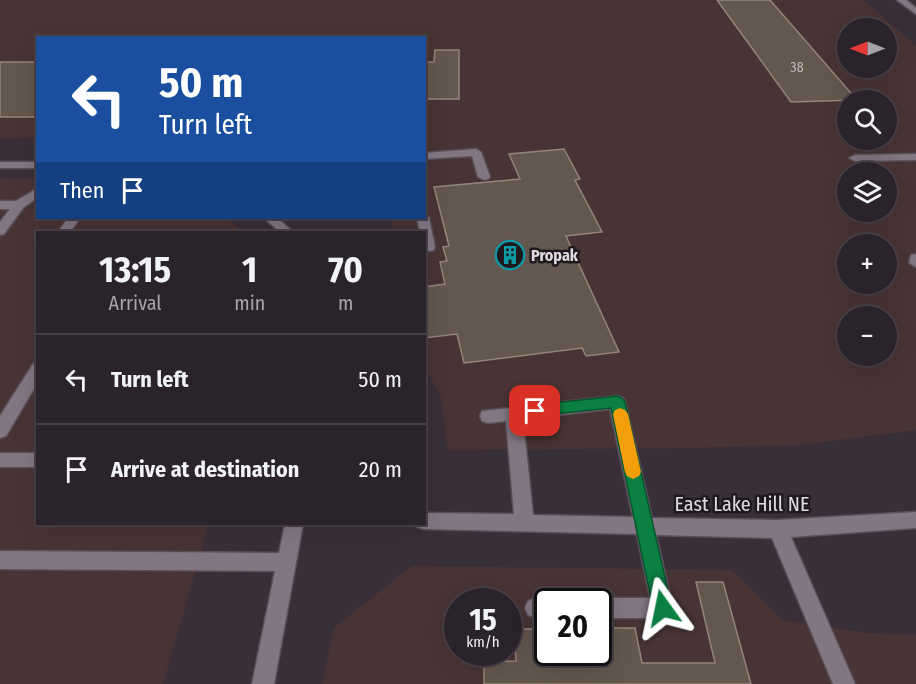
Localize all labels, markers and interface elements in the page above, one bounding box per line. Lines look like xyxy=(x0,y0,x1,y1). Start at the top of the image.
north arrow xyxy=(837,18,897,78)
map controls xyxy=(837,18,897,366)
text: 50 m xyxy=(159,58,243,108)
house number: 38 xyxy=(790,59,804,76)
icon: left xyxy=(60,60,138,138)
button: search xyxy=(837,90,897,150)
text: Turn left xyxy=(159,109,252,141)
button: layers xyxy=(837,162,897,222)
icon: arrive xyxy=(116,174,149,207)
text: Then xyxy=(60,177,104,204)
button: + xyxy=(837,234,897,294)
building icon: Propak xyxy=(494,239,526,271)
place label: Propak xyxy=(531,246,579,265)
text: 13:15 xyxy=(99,248,171,292)
text: 1 xyxy=(242,248,257,292)
text: 70 xyxy=(328,248,363,292)
text: Arrival xyxy=(109,291,162,315)
text: min xyxy=(234,291,265,315)
text: m xyxy=(338,291,353,315)
button: − xyxy=(837,306,897,366)
icon: left xyxy=(60,363,93,396)
text: Turn left xyxy=(111,366,189,393)
text: 50 m xyxy=(358,366,402,393)
pin xyxy=(509,385,560,436)
icon: arrive xyxy=(518,394,551,427)
icon: arrive xyxy=(60,453,93,486)
text: Arrive at destination xyxy=(111,456,299,483)
text: 20 m xyxy=(359,456,402,483)
street label: East Lake Hill NE xyxy=(675,492,809,516)
position arrow xyxy=(631,576,695,640)
speed limit sign: 20 xyxy=(534,588,612,666)
text: 15 xyxy=(469,602,497,638)
text: km/h xyxy=(466,633,500,651)

